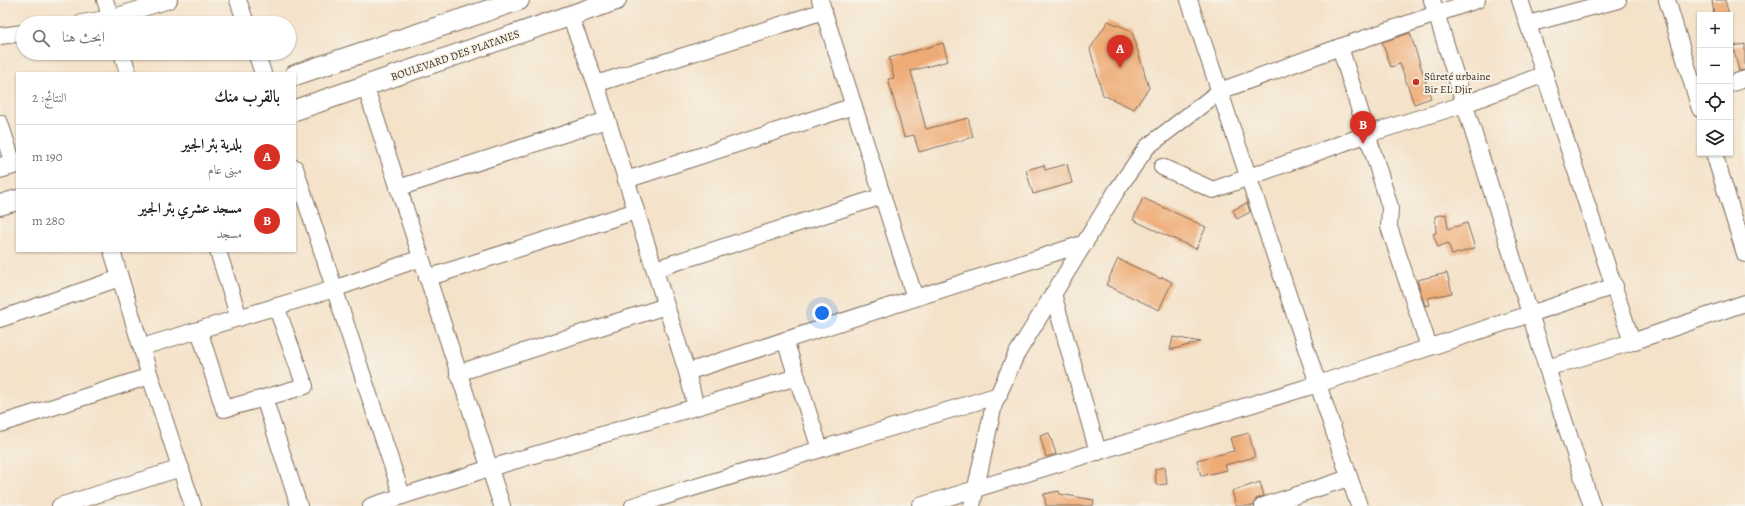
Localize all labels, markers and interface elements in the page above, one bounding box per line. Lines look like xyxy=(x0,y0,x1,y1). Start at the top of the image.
map controls xyxy=(1697,12,1733,156)
button: + xyxy=(1697,12,1733,48)
search box xyxy=(16,16,296,60)
street label: BOULEVARD DES PLATANES xyxy=(389,26,522,85)
icon: search xyxy=(30,27,52,49)
text: ابحث هنا xyxy=(62,27,105,47)
pin: A xyxy=(1107,35,1133,68)
button: − xyxy=(1697,48,1733,84)
place label: Sûreté urbaine Bir EL Djir xyxy=(1424,69,1491,97)
marker: Sûreté urbaine Bir EL Djir xyxy=(1411,77,1421,87)
button: locate xyxy=(1697,84,1733,120)
text: بالقرب منك xyxy=(214,85,280,108)
text: النتائج: 2 xyxy=(32,89,67,106)
pin: B xyxy=(1350,111,1376,144)
button: layers xyxy=(1697,120,1733,156)
text: بلدية بئر الجير xyxy=(182,134,242,154)
text: 190 m xyxy=(32,148,63,165)
text: A xyxy=(263,148,271,165)
text: مبنى عام xyxy=(208,161,242,178)
text: مسجد عشري بئر الجير xyxy=(139,198,242,218)
text: 280 m xyxy=(32,212,65,229)
text: B xyxy=(263,212,271,229)
text: مسجد xyxy=(216,225,242,242)
your location xyxy=(812,303,832,323)

